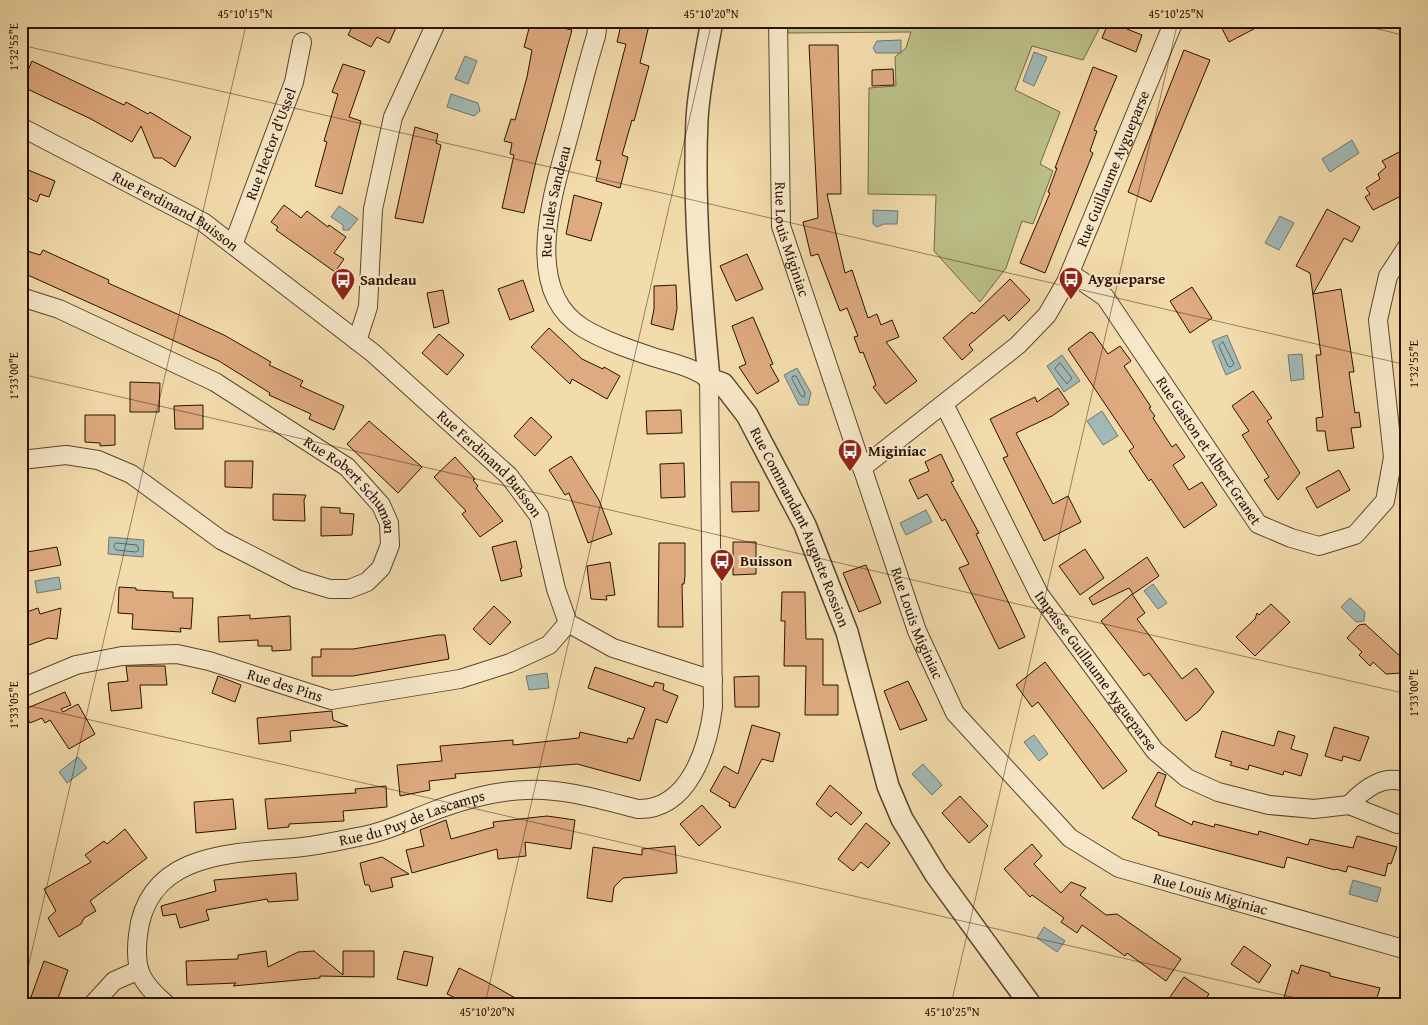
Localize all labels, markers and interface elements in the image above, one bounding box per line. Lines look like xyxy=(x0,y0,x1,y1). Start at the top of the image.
text: 45°10'15"N xyxy=(217,5,273,22)
text: 45°10'20"N xyxy=(683,5,739,22)
text: 45°10'25"N xyxy=(1148,5,1204,22)
text: 1°32'55"E xyxy=(5,23,22,71)
street label: Rue Hector d'Ussel xyxy=(240,85,301,203)
street label: Rue Guillaume Aygueparse xyxy=(1071,87,1154,250)
street label: Rue Jules Sandeau xyxy=(535,142,576,258)
street label: Rue Ferdinand Buisson xyxy=(109,166,244,256)
street label: Rue Louis Miginiac xyxy=(770,182,815,300)
bus stop icon: Aygueparse xyxy=(1058,266,1084,300)
bus stop icon: Sandeau xyxy=(330,267,356,301)
place label: Aygueparse xyxy=(1088,268,1165,289)
place label: Sandeau xyxy=(360,269,417,290)
text: 1°32'55"E xyxy=(1405,340,1422,388)
text: 1°33'00"E xyxy=(5,352,22,400)
street label: Rue Gaston et Albert Granet xyxy=(1151,372,1267,530)
street label: Rue Ferdinand Buisson xyxy=(433,405,548,522)
street label: Rue Commandant Auguste Rossion xyxy=(745,423,855,631)
street label: Rue Robert Schuman xyxy=(300,431,401,535)
bus stop icon: Miginiac xyxy=(837,438,863,472)
place label: Miginiac xyxy=(868,440,926,461)
bus stop icon: Buisson xyxy=(709,548,735,582)
place label: Buisson xyxy=(740,550,792,571)
street label: Rue Louis Miginiac xyxy=(886,565,949,683)
street label: Impasse Guillaume Aygueparse xyxy=(1030,586,1163,755)
street label: Rue des Pins xyxy=(245,663,326,707)
text: 1°33'00"E xyxy=(1405,669,1422,717)
text: 1°33'05"E xyxy=(5,681,22,729)
street label: Rue du Puy de Lascamps xyxy=(337,785,487,851)
street label: Rue Louis Miginiac xyxy=(1151,867,1271,920)
text: 45°10'20"N xyxy=(459,1003,515,1020)
text: 45°10'25"N xyxy=(924,1003,980,1020)

